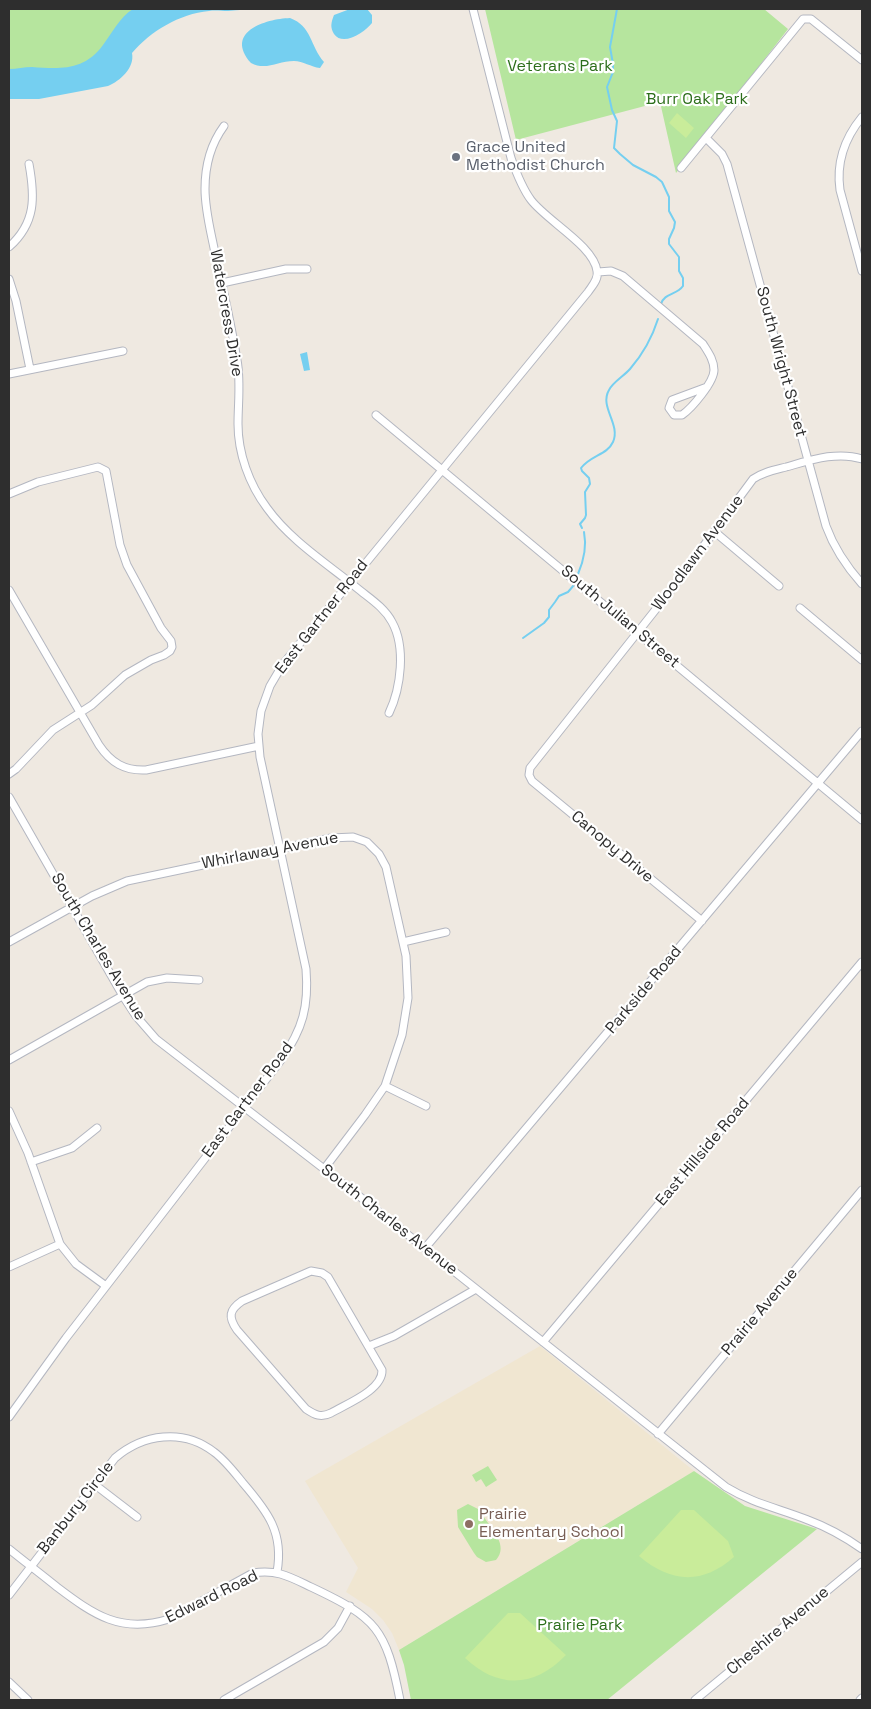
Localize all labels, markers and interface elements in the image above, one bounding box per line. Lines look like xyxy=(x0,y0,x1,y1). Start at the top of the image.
park label: Veterans Park xyxy=(507,57,613,77)
park label: Burr Oak Park xyxy=(646,90,748,110)
place label: Grace United Methodist Church xyxy=(466,138,605,176)
marker: Grace United Methodist Church xyxy=(450,151,462,163)
street label: Watercress Drive xyxy=(205,248,247,378)
street label: South Wright Street xyxy=(752,285,810,439)
street label: Woodlawn Avenue xyxy=(648,491,748,615)
street label: East Gartner Road xyxy=(271,556,373,678)
street label: South Julian Street xyxy=(557,562,683,672)
street label: Canopy Drive xyxy=(567,807,657,887)
street label: Whirlaway Avenue xyxy=(200,828,340,874)
street label: South Charles Avenue xyxy=(46,870,150,1024)
street label: Parkside Road xyxy=(602,942,686,1038)
street label: East Gartner Road xyxy=(198,1038,298,1162)
street label: East Hillside Road xyxy=(652,1094,754,1210)
street label: South Charles Avenue xyxy=(317,1161,461,1279)
street label: Prairie Avenue xyxy=(718,1264,802,1360)
street label: Banbury Circle xyxy=(34,1458,118,1558)
place label: Prairie Elementary School xyxy=(479,1505,624,1543)
marker: Prairie Elementary School xyxy=(463,1518,475,1530)
street label: Edward Road xyxy=(163,1566,261,1628)
street label: Cheshire Avenue xyxy=(723,1583,833,1679)
park label: Prairie Park xyxy=(537,1616,623,1636)

